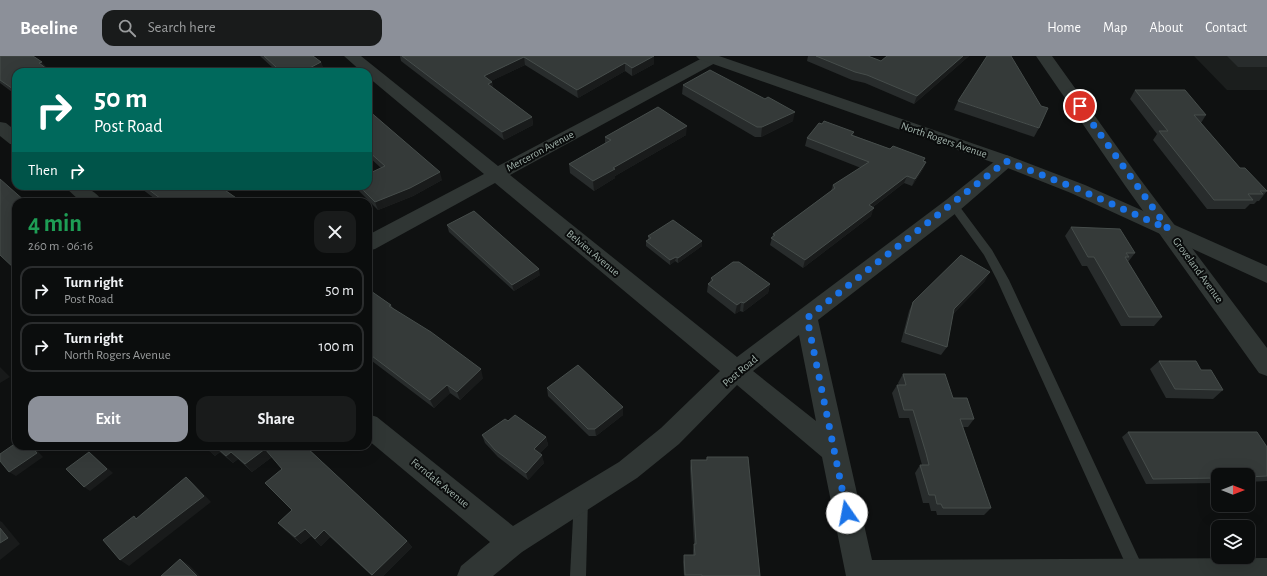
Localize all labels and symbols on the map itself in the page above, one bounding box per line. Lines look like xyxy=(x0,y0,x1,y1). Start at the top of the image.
pin xyxy=(1063,89,1097,123)
street label: North Rogers Avenue xyxy=(900,120,988,160)
street label: Merceron Avenue xyxy=(504,129,576,173)
street label: Belvieu Avenue xyxy=(564,228,622,278)
street label: Groveland Avenue xyxy=(1171,235,1225,305)
street label: Post Road xyxy=(720,353,760,389)
street label: Ferndale Avenue xyxy=(409,456,471,510)
north arrow xyxy=(1211,468,1255,512)
position arrow xyxy=(826,492,868,534)

